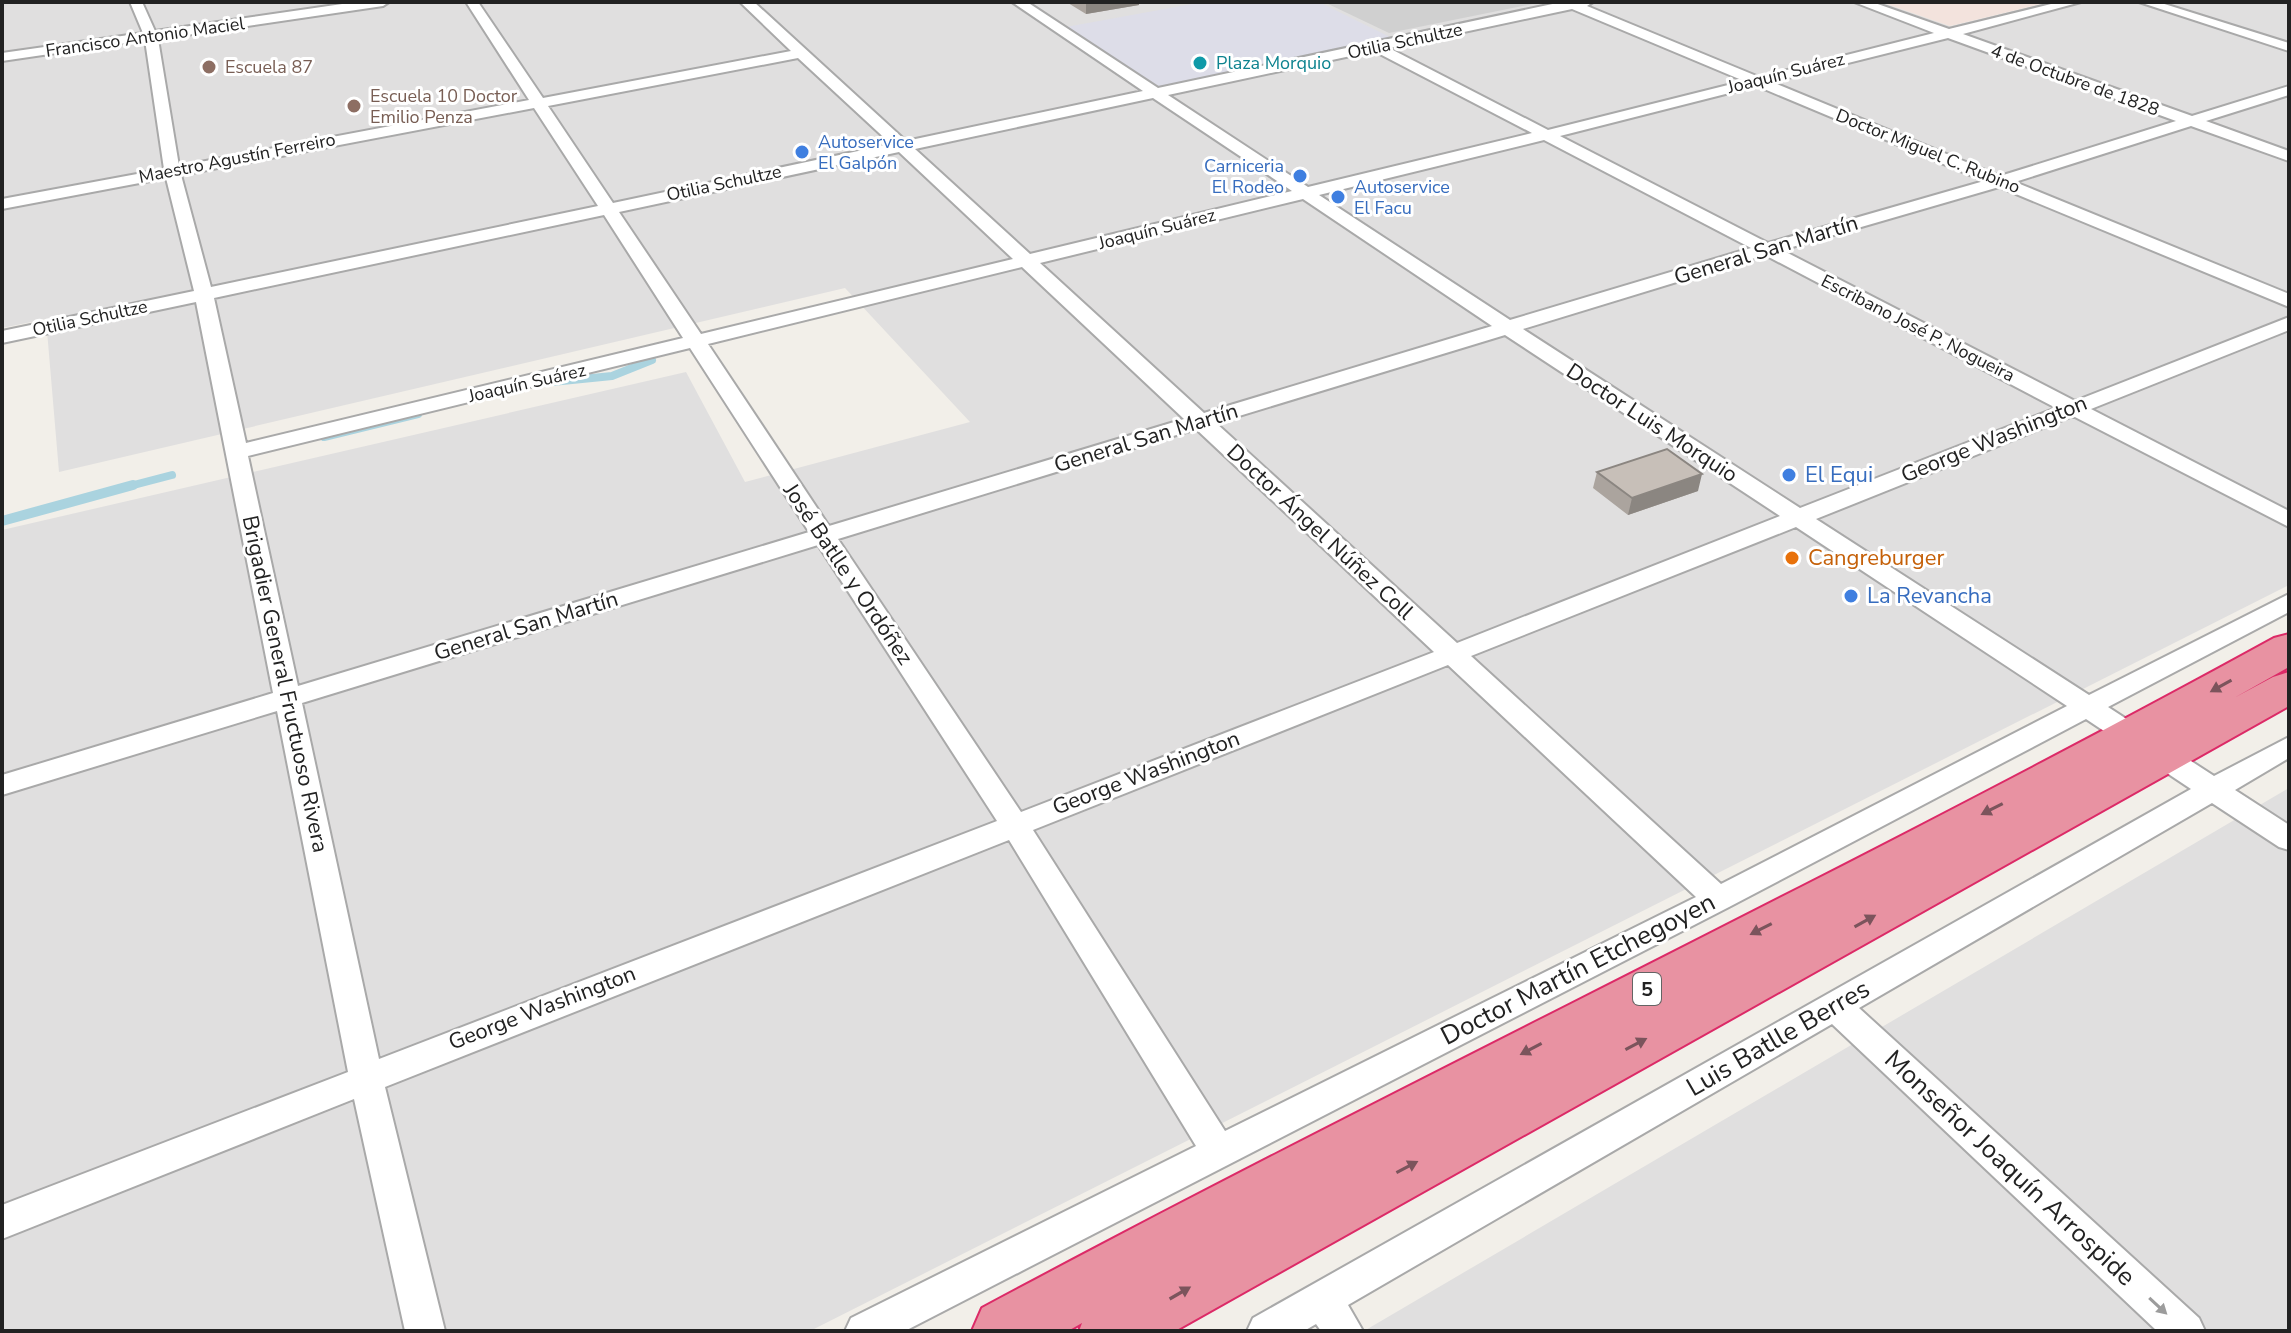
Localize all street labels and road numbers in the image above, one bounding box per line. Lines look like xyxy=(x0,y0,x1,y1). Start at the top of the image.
street label: Francisco Antonio Maciel xyxy=(44,11,247,63)
street label: Otilia Schultze xyxy=(1345,17,1465,65)
street label: 4 de Octubre de 1828 xyxy=(1987,38,2163,122)
street label: Joaquín Suárez xyxy=(1724,47,1847,99)
street label: Doctor Miguel C. Rubino xyxy=(1832,103,2024,199)
street label: Maestro Agustín Ferreiro xyxy=(137,127,337,189)
street label: Otilia Schultze xyxy=(664,159,784,207)
street label: Joaquín Suárez xyxy=(1095,203,1218,255)
street label: General San Martín xyxy=(1670,208,1862,292)
street label: Escribano José P. Nogueira xyxy=(1817,269,2019,387)
street label: Otilia Schultze xyxy=(30,294,150,342)
street label: Doctor Luis Morquio xyxy=(1560,356,1744,490)
street label: Joaquín Suárez xyxy=(465,358,588,408)
street label: George Washington xyxy=(1896,388,2092,490)
street label: General San Martín xyxy=(1050,396,1242,480)
street label: Doctor Ángel Núñez Coll xyxy=(1220,437,1420,627)
street label: José Batlle y Ordóñez xyxy=(776,477,920,671)
street label: Brigadier General Fructuoso Rivera xyxy=(235,513,335,855)
street label: General San Martín xyxy=(430,584,622,668)
street label: George Washington xyxy=(1048,723,1244,823)
street label: Doctor Martín Etchegoyen xyxy=(1435,884,1721,1054)
street label: George Washington xyxy=(444,958,640,1058)
street label: Luis Batlle Berres xyxy=(1680,971,1876,1105)
road number: 5 xyxy=(1633,973,1661,1005)
street label: Monseñor Joaquín Arrospide xyxy=(1877,1042,2143,1294)

